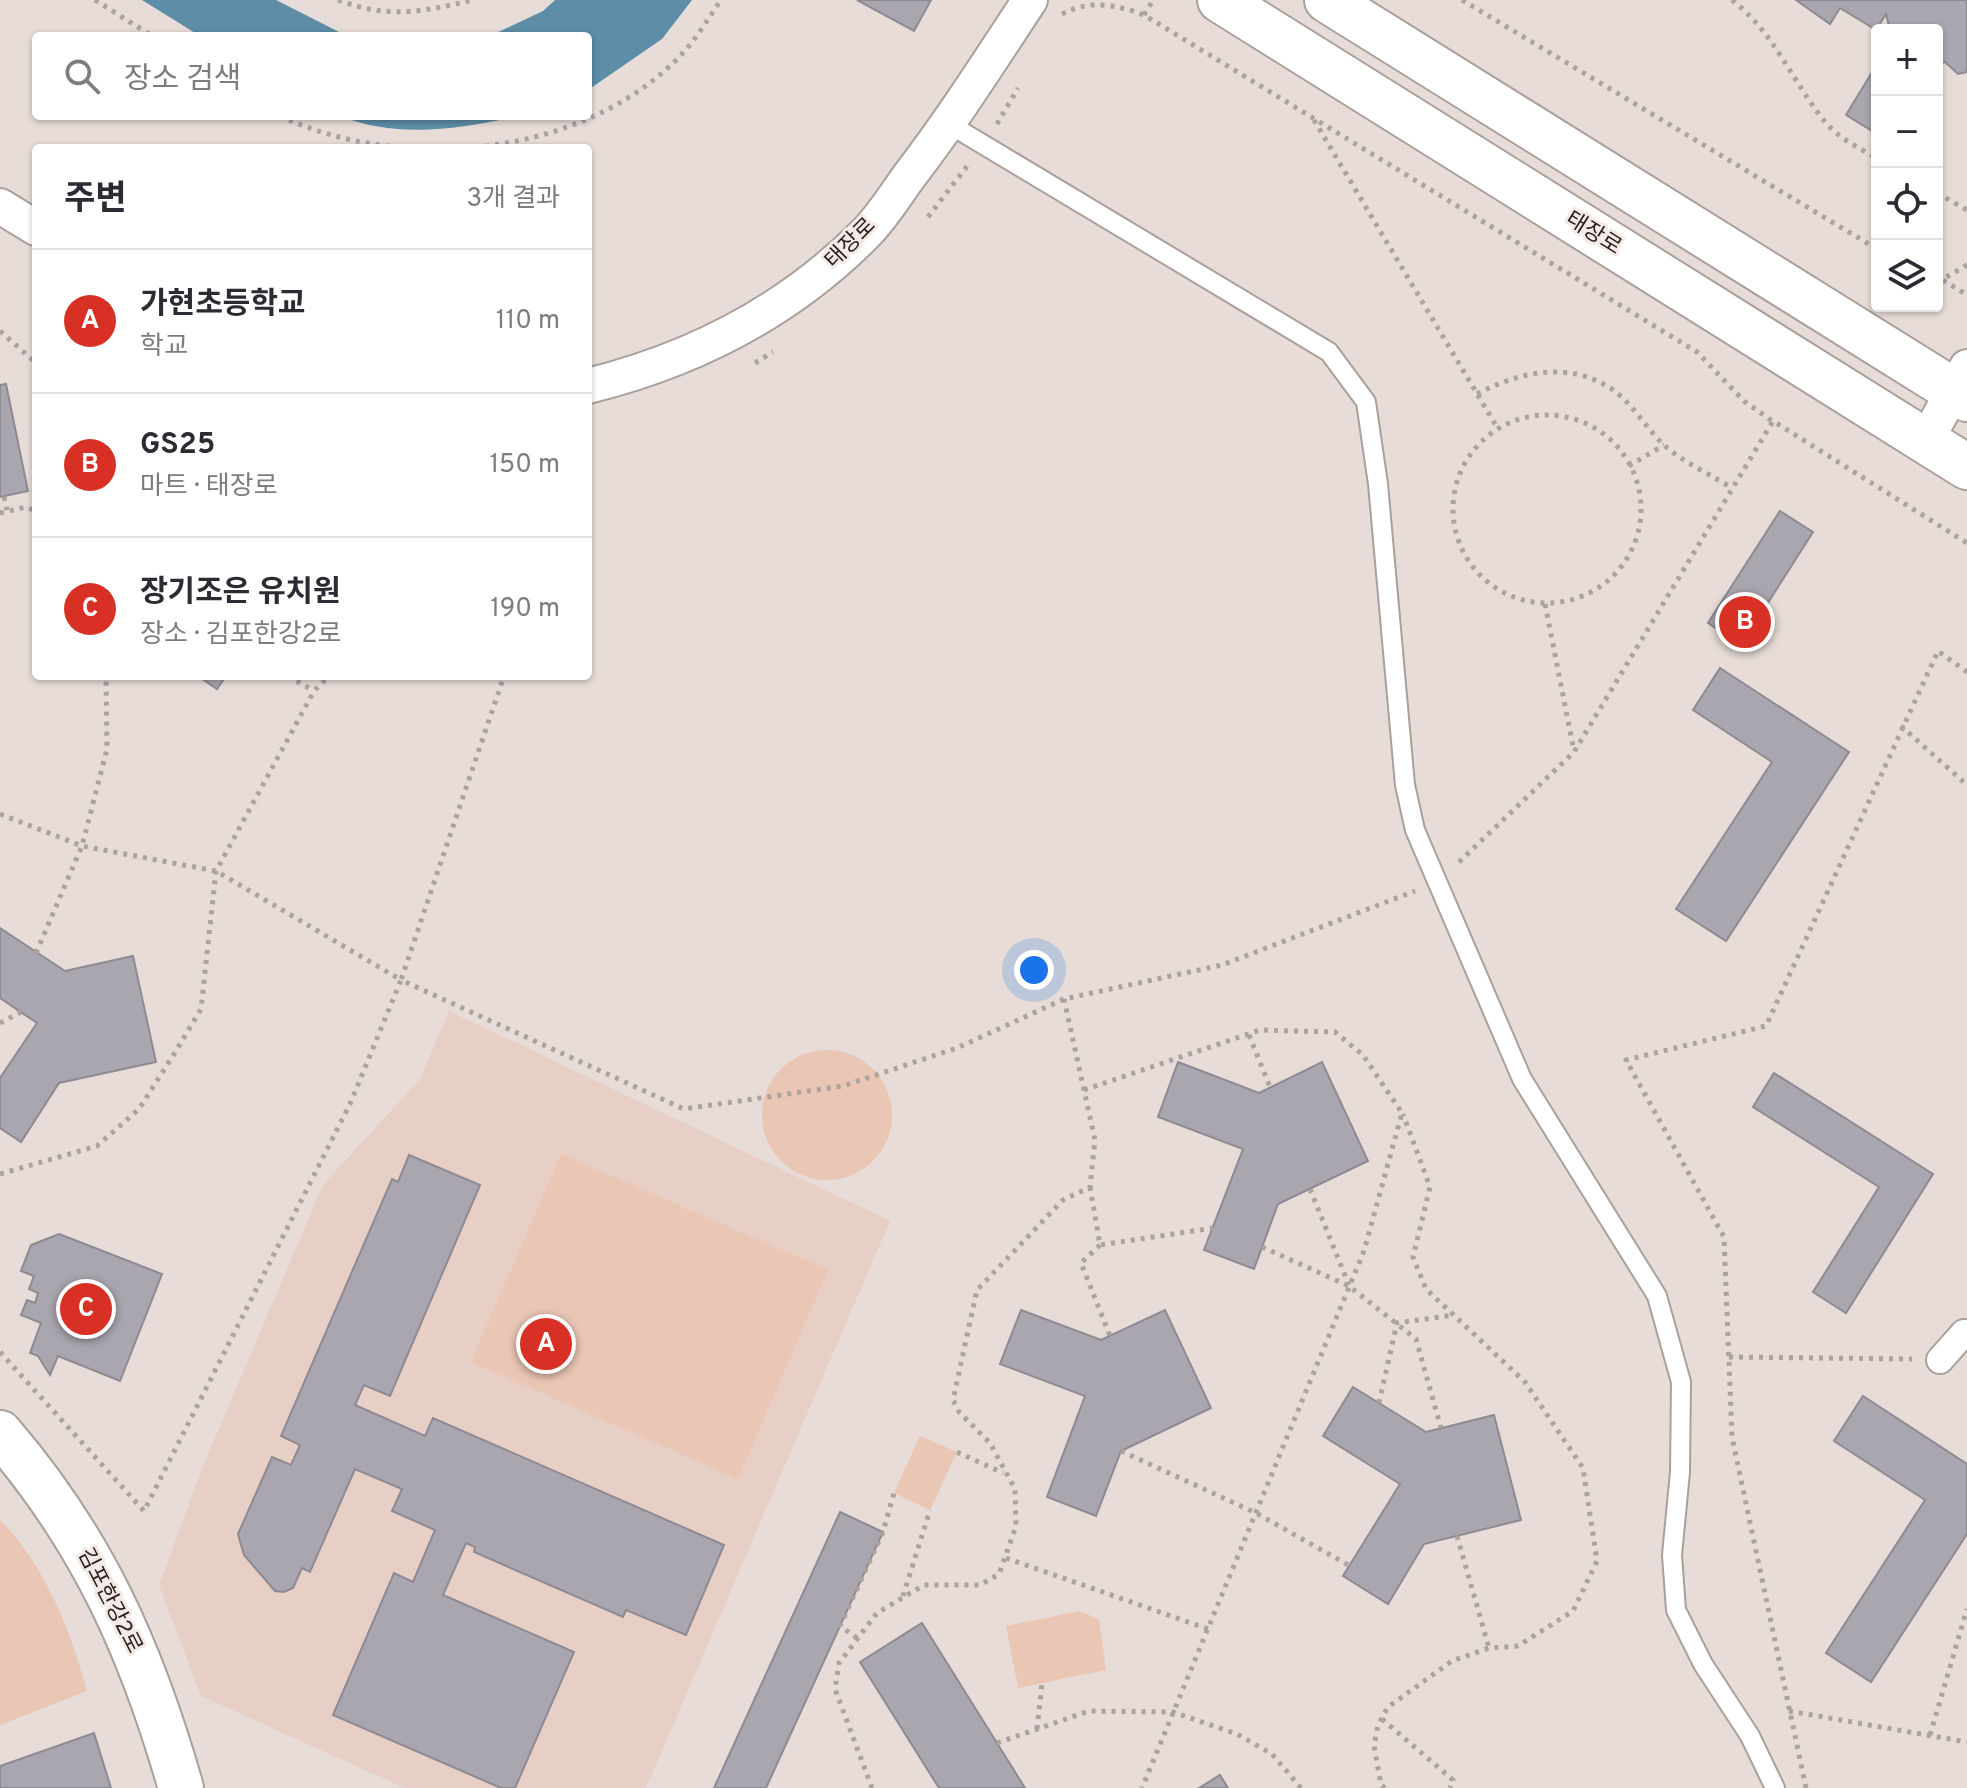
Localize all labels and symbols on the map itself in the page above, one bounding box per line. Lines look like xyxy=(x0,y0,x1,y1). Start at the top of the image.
street label: 태장로 xyxy=(1560,206,1626,262)
street label: 태장로 xyxy=(820,213,882,275)
pin: B xyxy=(1719,592,1771,652)
your location xyxy=(1014,950,1054,990)
pin: C xyxy=(60,1279,112,1339)
pin: A xyxy=(520,1314,572,1374)
street label: 김포한강2로 xyxy=(71,1544,147,1658)

